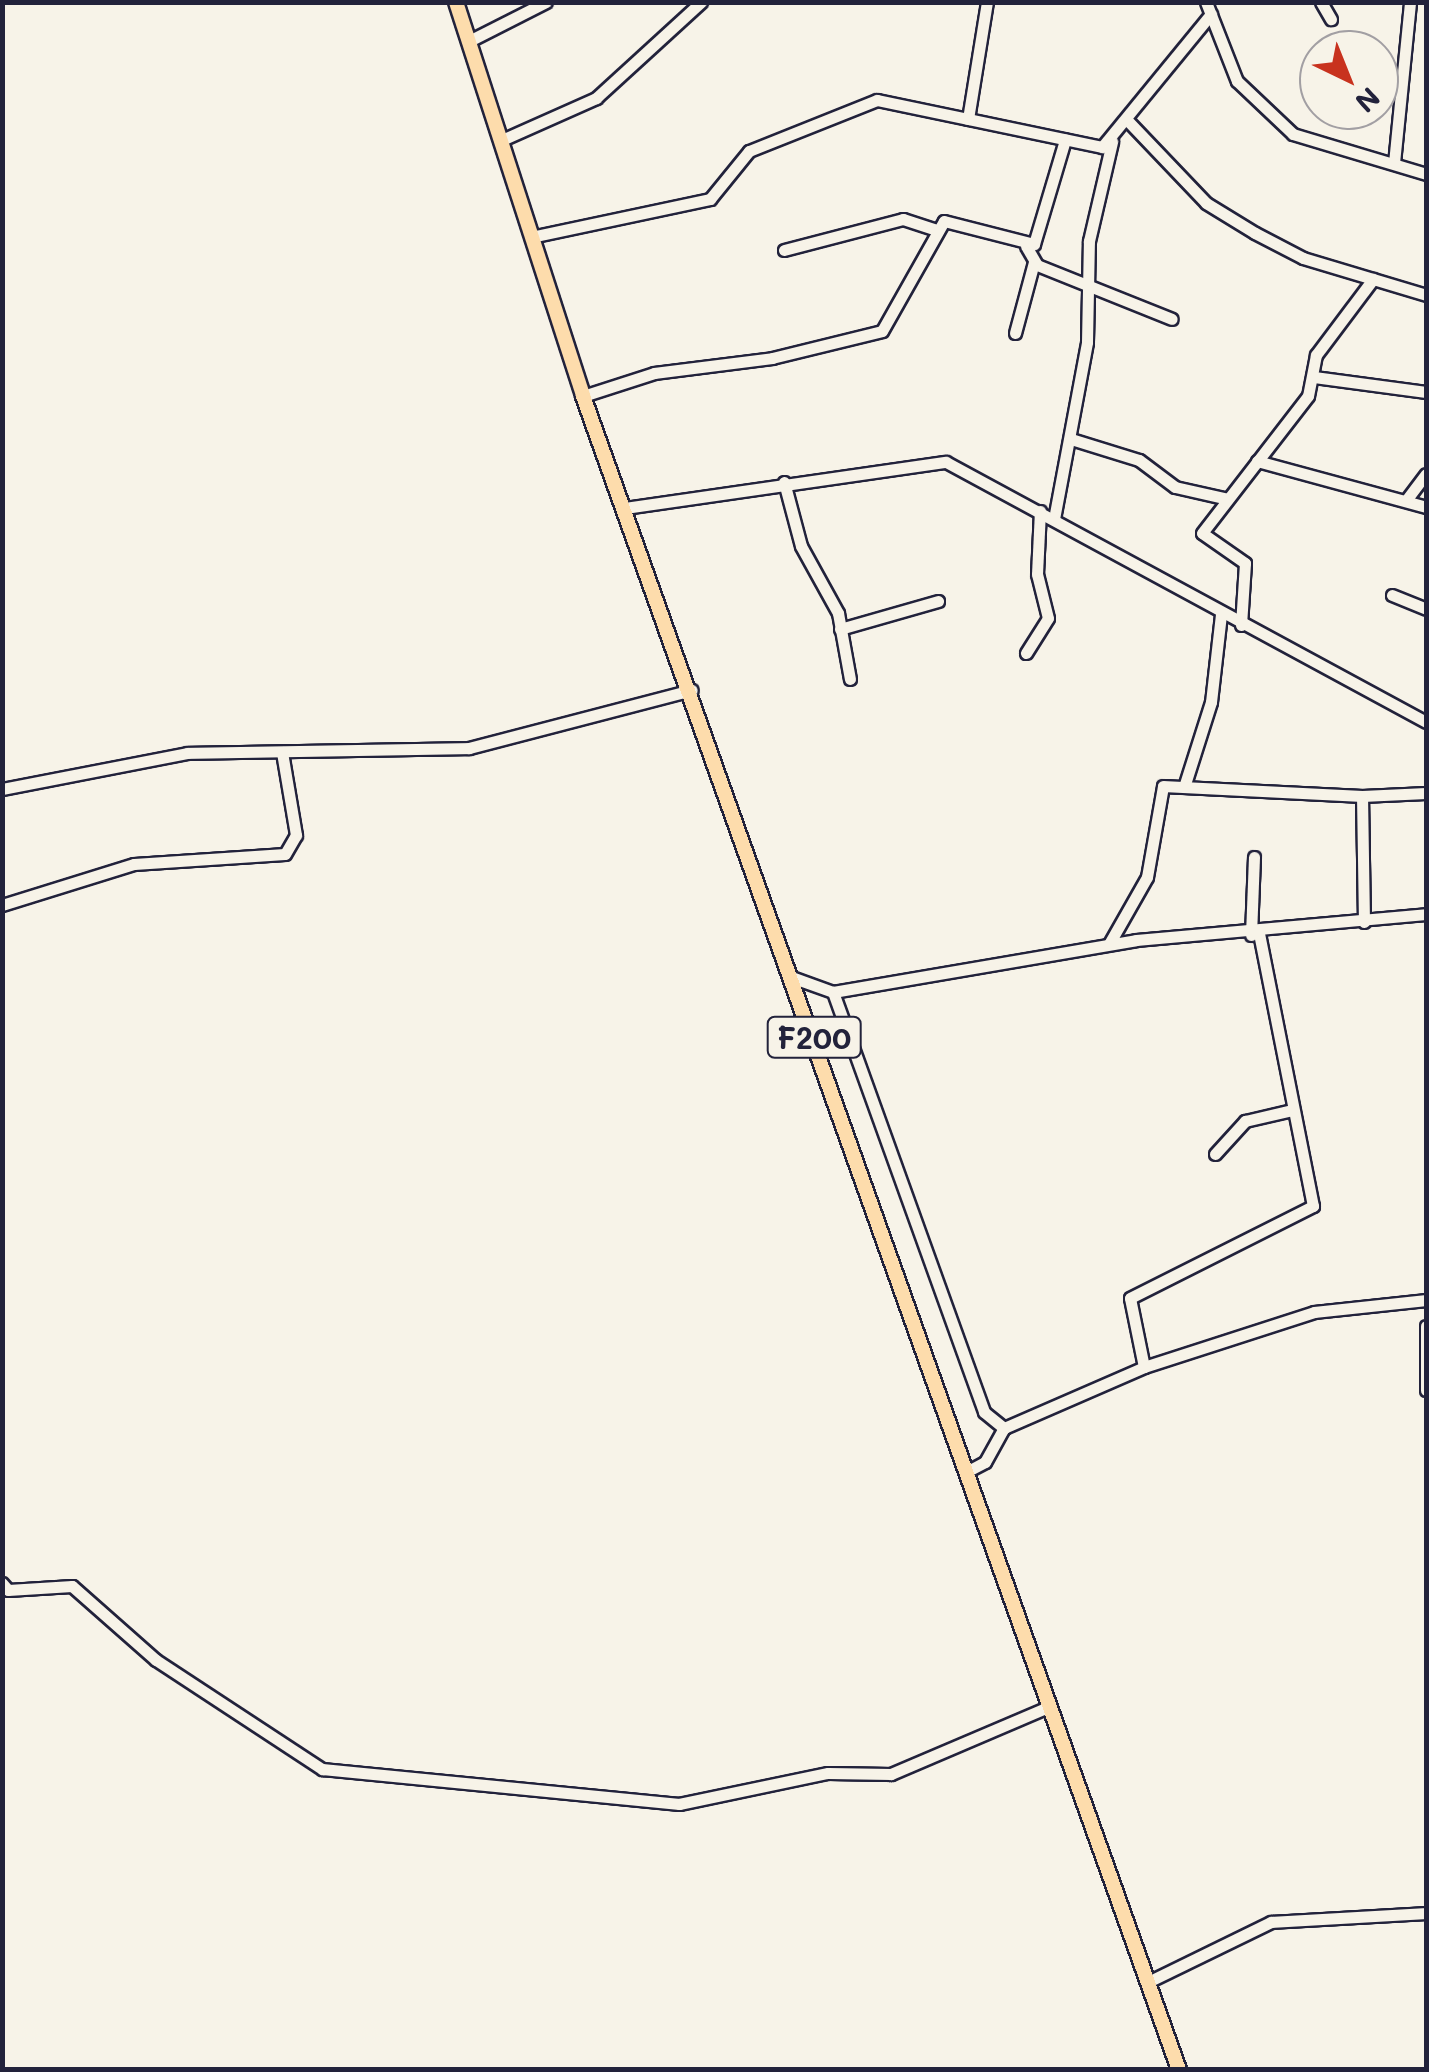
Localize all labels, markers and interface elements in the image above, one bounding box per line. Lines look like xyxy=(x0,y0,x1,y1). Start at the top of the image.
north arrow xyxy=(1299,30,1399,130)
text: N xyxy=(1348,80,1388,121)
road number: F200 xyxy=(766,1012,862,1062)

